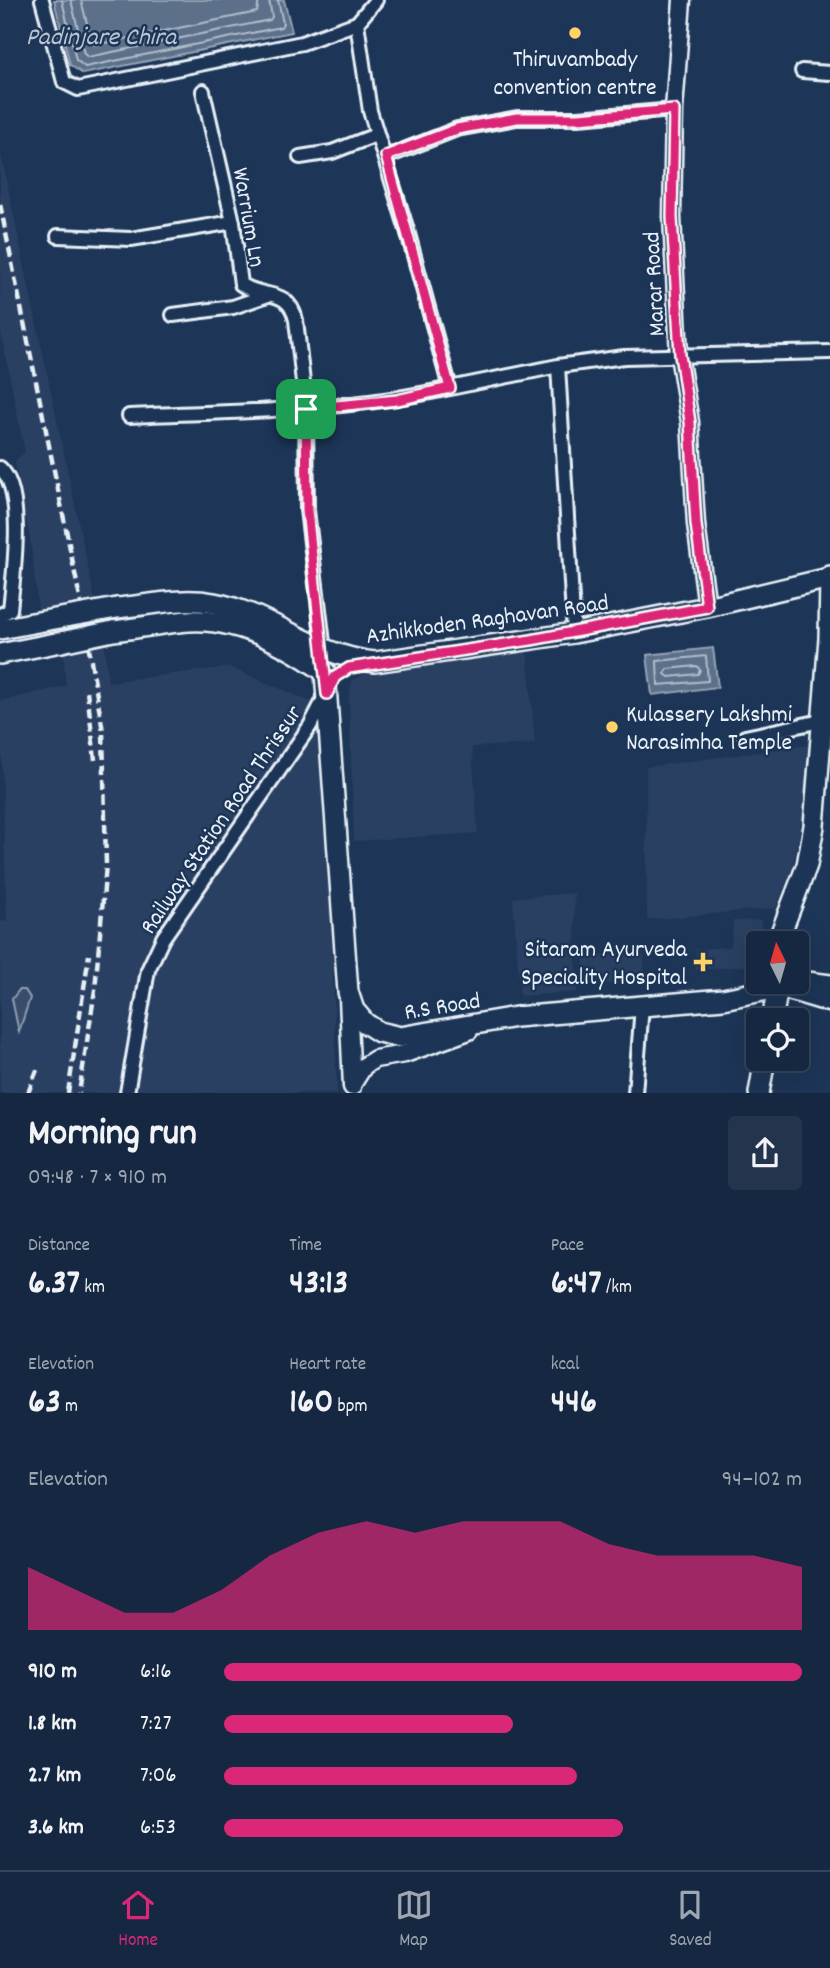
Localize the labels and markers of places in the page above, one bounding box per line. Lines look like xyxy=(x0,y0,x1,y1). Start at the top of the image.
marker: Thiruvambady convention centre xyxy=(567,25,583,41)
place label: Thiruvambady convention centre xyxy=(493,44,657,106)
pin xyxy=(276,379,336,439)
place label: Kulassery Lakshmi Narasimha Temple xyxy=(626,699,792,761)
marker: Kulassery Lakshmi Narasimha Temple xyxy=(604,719,620,735)
place label: Sitaram Ayurveda Speciality Hospital xyxy=(521,934,688,996)
marker: Sitaram Ayurveda Speciality Hospital xyxy=(693,952,713,972)

